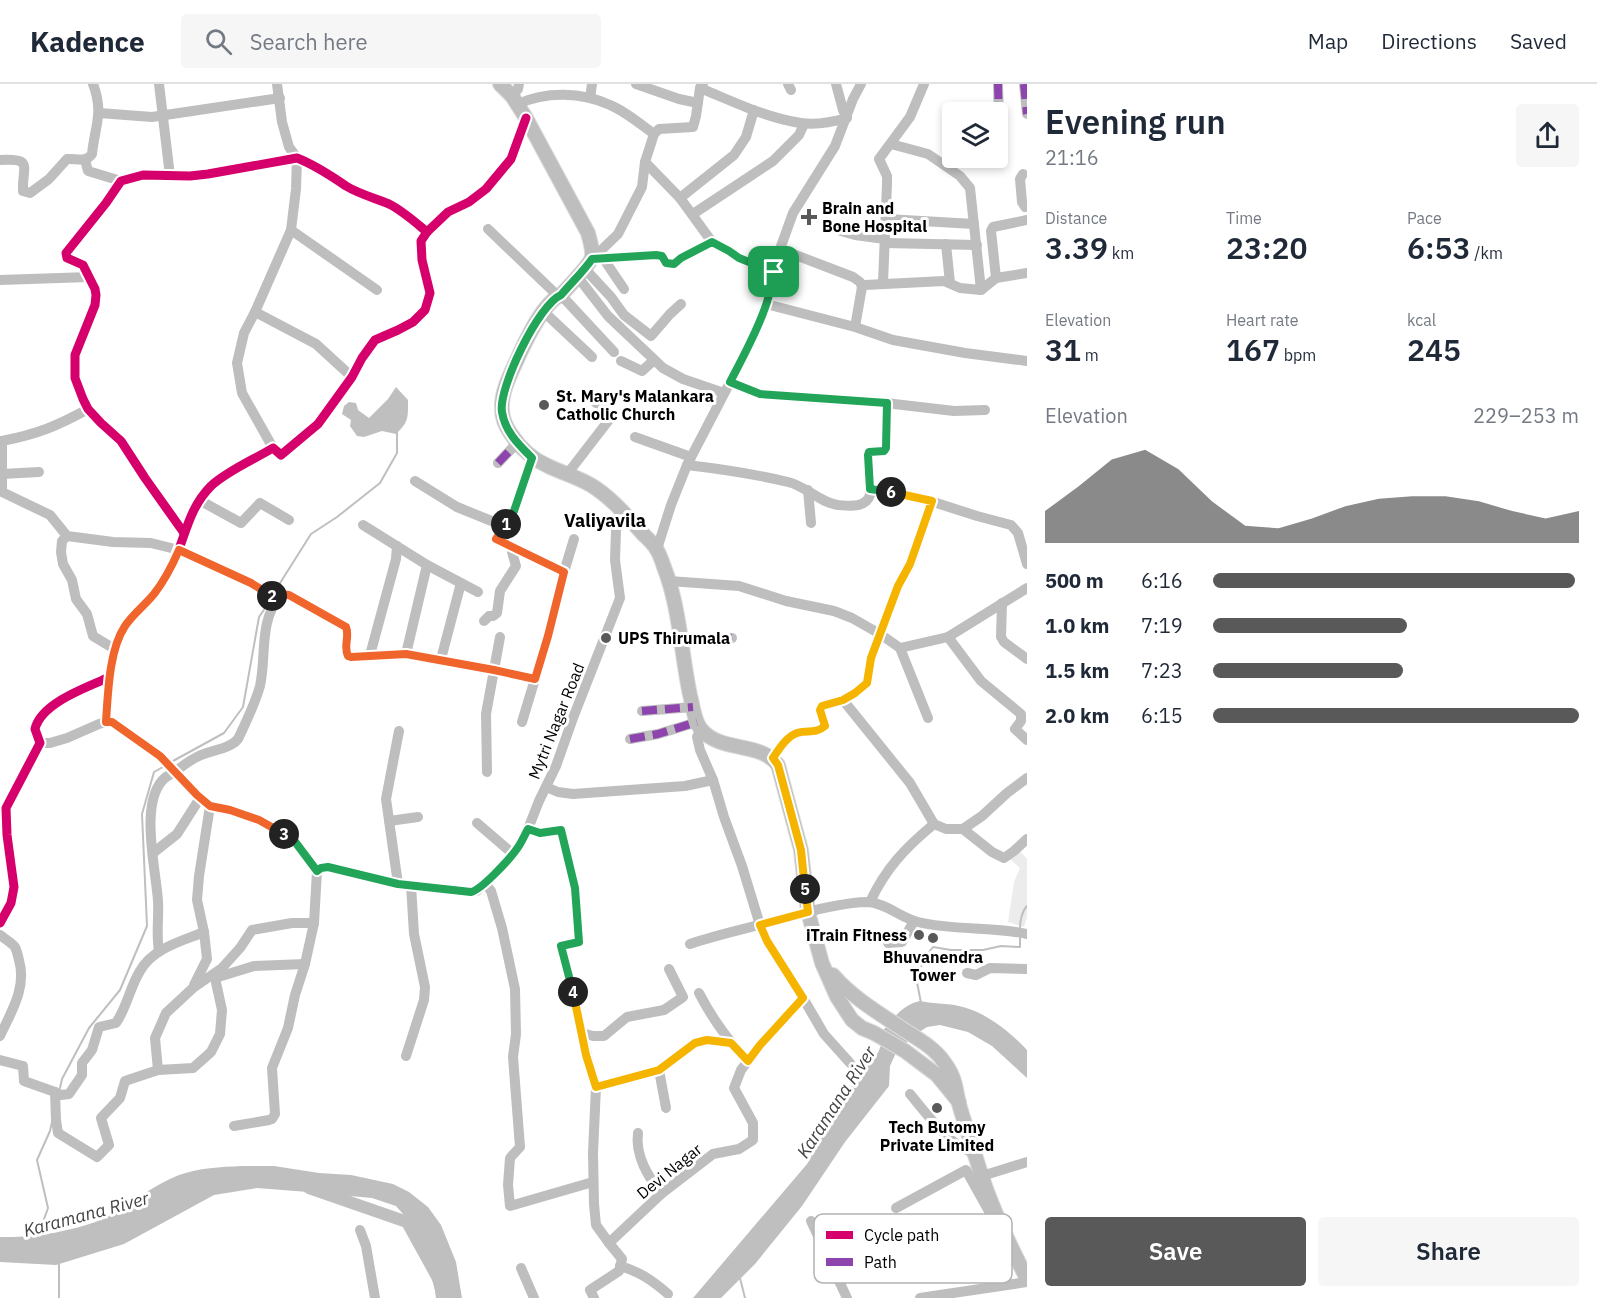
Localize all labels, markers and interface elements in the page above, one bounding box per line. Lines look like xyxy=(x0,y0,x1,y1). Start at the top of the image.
search box xyxy=(181,14,601,68)
text: Kadence xyxy=(30,23,145,60)
icon: search xyxy=(202,25,235,58)
text: Search here xyxy=(250,27,368,56)
text: Map xyxy=(1308,27,1348,55)
text: Directions xyxy=(1381,27,1477,55)
text: Saved xyxy=(1510,27,1567,55)
text: Evening run xyxy=(1045,100,1226,143)
map controls xyxy=(942,102,1008,168)
button: layers xyxy=(942,102,1008,168)
button: share xyxy=(1516,104,1579,167)
text: 21:16 xyxy=(1045,144,1099,171)
place label: Brain and Bone Hospital xyxy=(822,198,927,236)
marker: Brain and Bone Hospital xyxy=(800,208,818,226)
text: Distance xyxy=(1045,208,1107,228)
text: Time xyxy=(1226,208,1262,228)
text: Pace xyxy=(1407,208,1442,228)
text: 3.39 xyxy=(1045,228,1108,267)
text: 23:20 xyxy=(1226,228,1308,267)
text: 6:53 xyxy=(1407,228,1471,267)
text: km xyxy=(1108,243,1134,263)
text: /km xyxy=(1471,243,1503,263)
pin xyxy=(748,246,799,297)
icon: arrive xyxy=(757,255,790,288)
text: Elevation xyxy=(1045,310,1111,330)
text: Heart rate xyxy=(1226,310,1299,330)
text: kcal xyxy=(1407,310,1436,330)
text: 31 xyxy=(1045,330,1081,369)
text: 167 xyxy=(1226,330,1280,369)
text: 245 xyxy=(1407,330,1461,369)
text: m xyxy=(1081,345,1099,365)
text: bpm xyxy=(1280,345,1316,365)
place label: St. Mary's Malankara Catholic Church xyxy=(556,386,714,424)
marker: St. Mary's Malankara Catholic Church xyxy=(537,398,551,412)
text: Elevation xyxy=(1045,402,1128,429)
text: 229–253 m xyxy=(1473,402,1579,429)
pin: 6 xyxy=(876,477,906,507)
text: 6 xyxy=(886,482,896,502)
pin: 1 xyxy=(491,509,521,539)
district label: Valiyavila xyxy=(564,509,646,532)
text: 1 xyxy=(501,514,511,534)
text: 500 m xyxy=(1045,567,1104,594)
text: 6:16 xyxy=(1141,567,1183,594)
pin: 2 xyxy=(257,581,287,611)
text: 2 xyxy=(267,586,277,606)
text: 1.0 km xyxy=(1045,612,1109,639)
text: 7:19 xyxy=(1141,612,1183,639)
place label: UPS Thirumala xyxy=(618,628,730,648)
marker: UPS Thirumala xyxy=(599,631,613,645)
text: 1.5 km xyxy=(1045,657,1109,684)
text: 7:23 xyxy=(1141,657,1183,684)
street label: Mytri Nagar Road xyxy=(524,660,588,782)
text: 2.0 km xyxy=(1045,702,1109,729)
text: 6:15 xyxy=(1141,702,1183,729)
pin: 3 xyxy=(269,819,299,849)
text: 3 xyxy=(279,824,289,844)
pin: 5 xyxy=(790,874,820,904)
text: 5 xyxy=(800,879,810,899)
place label: iTrain Fitness xyxy=(806,925,907,945)
marker: iTrain Fitness xyxy=(912,928,926,942)
marker: Bhuvanendra Tower xyxy=(926,931,940,945)
place label: Bhuvanendra Tower xyxy=(883,947,983,985)
pin: 4 xyxy=(558,977,588,1007)
text: 4 xyxy=(568,982,578,1002)
water label: Karamana River xyxy=(791,1041,881,1162)
marker: Tech Butomy Private Limited xyxy=(930,1101,944,1115)
place label: Tech Butomy Private Limited xyxy=(880,1117,994,1155)
street label: Devi Nagar xyxy=(633,1139,706,1203)
water label: Karamana River xyxy=(21,1186,152,1242)
legend xyxy=(814,1214,1012,1283)
button: Save xyxy=(1045,1217,1306,1286)
button: Share xyxy=(1318,1217,1579,1286)
text: Cycle path xyxy=(864,1225,939,1245)
text: Path xyxy=(864,1252,897,1272)

